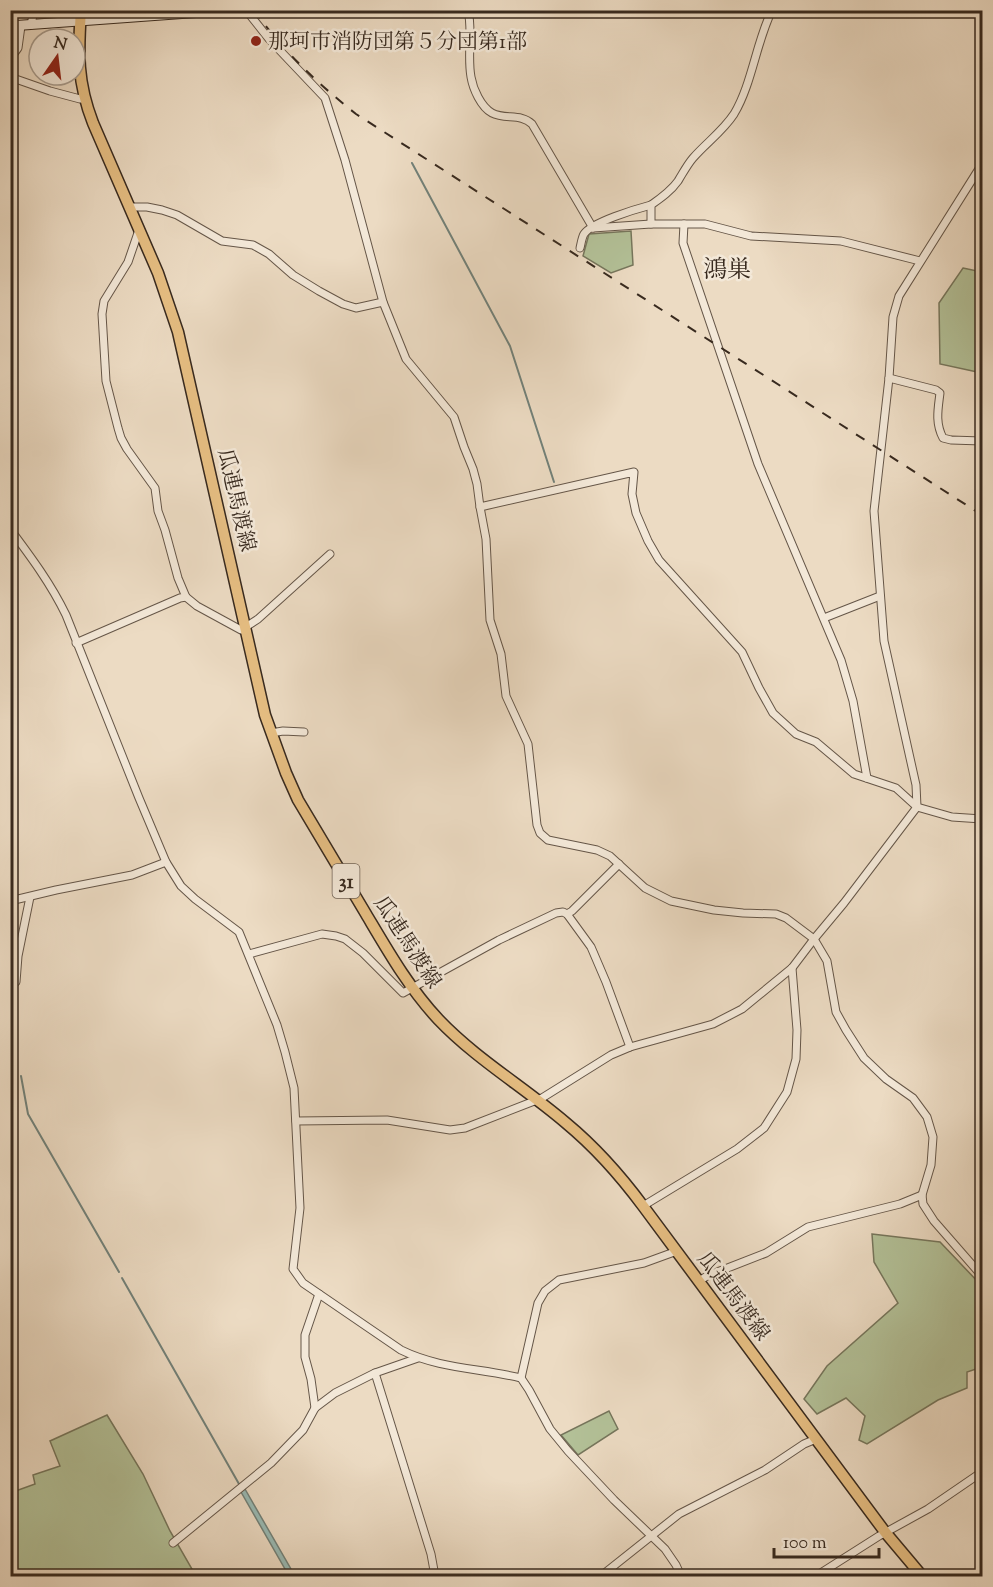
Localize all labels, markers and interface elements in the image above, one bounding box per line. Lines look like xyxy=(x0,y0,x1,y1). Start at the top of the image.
north arrow xyxy=(27,27,87,87)
place label: 那珂市消防団第５分団第1部 xyxy=(268,28,527,58)
text: N xyxy=(51,32,69,58)
marker: 那珂市消防団第５分団第1部 xyxy=(249,34,263,48)
district label: 鴻巣 xyxy=(703,254,751,288)
street label: 瓜連馬渡線 xyxy=(209,446,261,555)
road number: 31 xyxy=(332,864,360,898)
street label: 瓜連馬渡線 xyxy=(365,891,447,995)
street label: 瓜連馬渡線 xyxy=(689,1246,776,1348)
scale bar xyxy=(774,1521,879,1559)
text: 100 m xyxy=(783,1531,827,1557)

